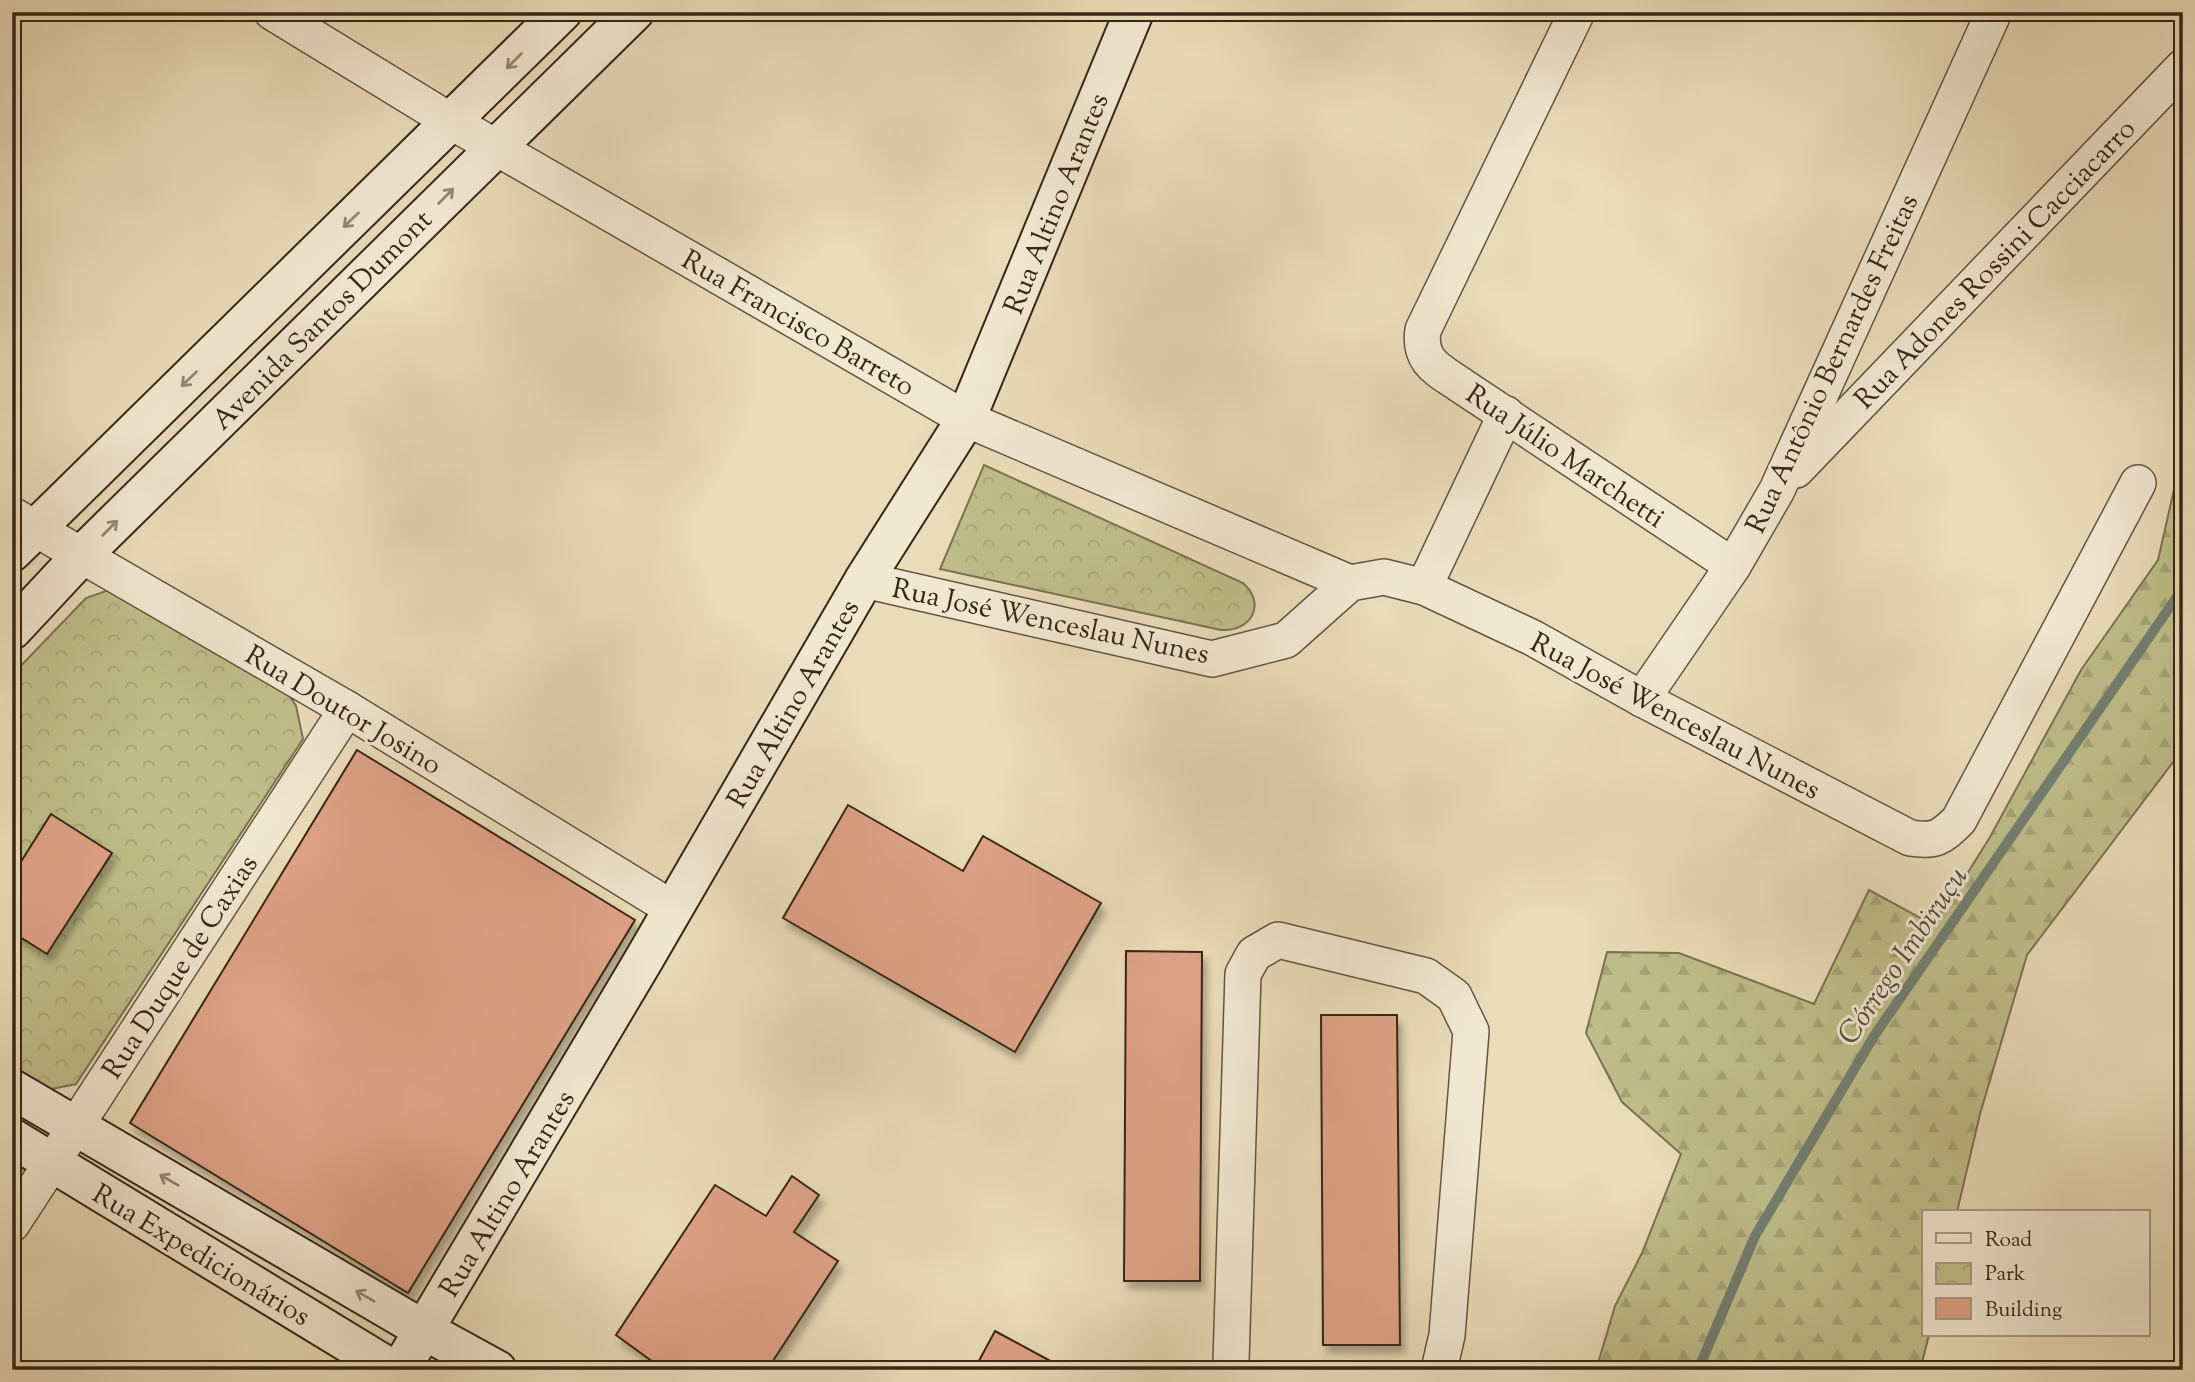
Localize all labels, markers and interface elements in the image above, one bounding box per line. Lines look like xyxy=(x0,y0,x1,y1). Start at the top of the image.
one-way arrow xyxy=(505,52,522,69)
street label: Rua Altino Arantes xyxy=(995,88,1120,321)
street label: Rua Adones Rossini Cacciacarro xyxy=(1846,111,2146,419)
one-way arrow xyxy=(437,187,454,204)
street label: Rua Antônio Bernardes Freitas xyxy=(1737,188,1930,540)
street label: Avenida Santos Dumont xyxy=(204,202,443,440)
one-way arrow xyxy=(343,212,360,229)
street label: Rua Francisco Barreto xyxy=(673,241,922,408)
one-way arrow xyxy=(180,371,197,388)
street label: Rua Júlio Marchetti xyxy=(1457,376,1672,539)
one-way arrow xyxy=(102,520,119,537)
street label: Rua José Wenceslau Nunes xyxy=(888,570,1213,676)
street label: Rua Altino Arantes xyxy=(718,593,871,816)
street label: Rua José Wenceslau Nunes xyxy=(1523,624,1827,811)
street label: Rua Doutor Josino xyxy=(236,637,448,786)
street label: Rua Duque de Caxias xyxy=(94,848,269,1088)
water label: Córrego Imbiruçu xyxy=(1828,858,1980,1054)
street label: Rua Altino Arantes xyxy=(431,1083,586,1306)
one-way arrow xyxy=(159,1173,179,1187)
street label: Rua Expedicionários xyxy=(84,1176,317,1338)
legend xyxy=(1922,1210,2150,1336)
text: Road xyxy=(1985,1226,2032,1256)
text: Park xyxy=(1985,1260,2026,1290)
one-way arrow xyxy=(355,1288,375,1302)
text: Building xyxy=(1985,1296,2062,1326)

